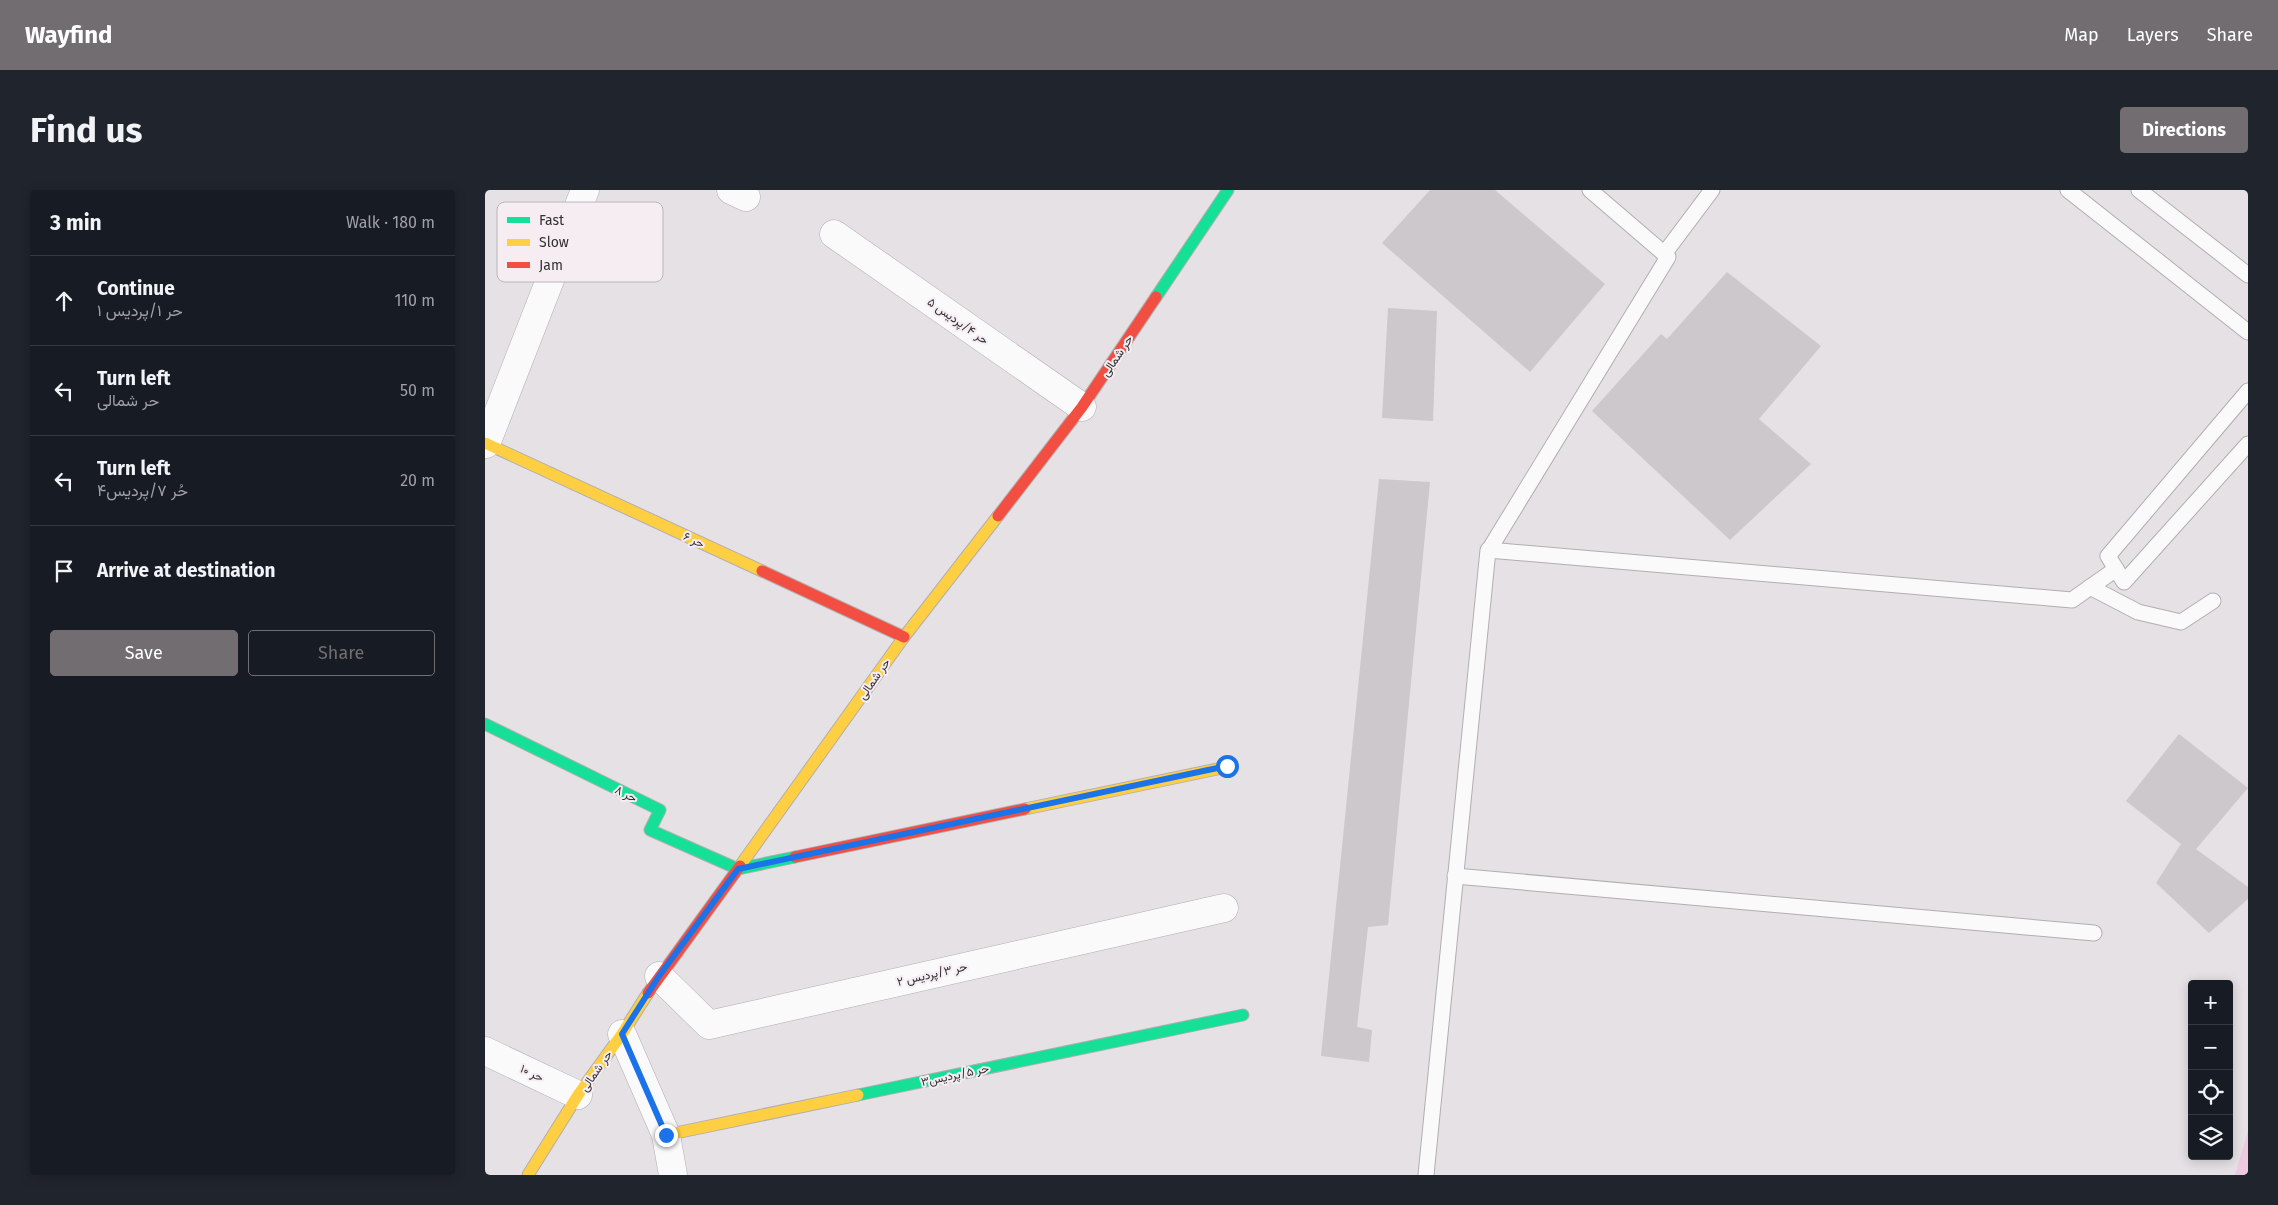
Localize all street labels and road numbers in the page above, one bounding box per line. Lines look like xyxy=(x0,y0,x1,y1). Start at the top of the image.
street label: حر ۴/پردیس ۵ xyxy=(924,295,991,348)
street label: حر شمالی xyxy=(1098,333,1137,380)
street label: حر ۶ xyxy=(681,529,707,552)
street label: حر شمالی xyxy=(855,656,894,703)
street label: حر ۸ xyxy=(612,783,639,806)
street label: حر ۳/پردیس ۲ xyxy=(896,959,969,990)
street label: حر شمالی xyxy=(577,1048,616,1095)
street label: حر ۵/پردیس۳ xyxy=(920,1061,991,1090)
street label: حر ۱۰ xyxy=(518,1062,546,1085)

